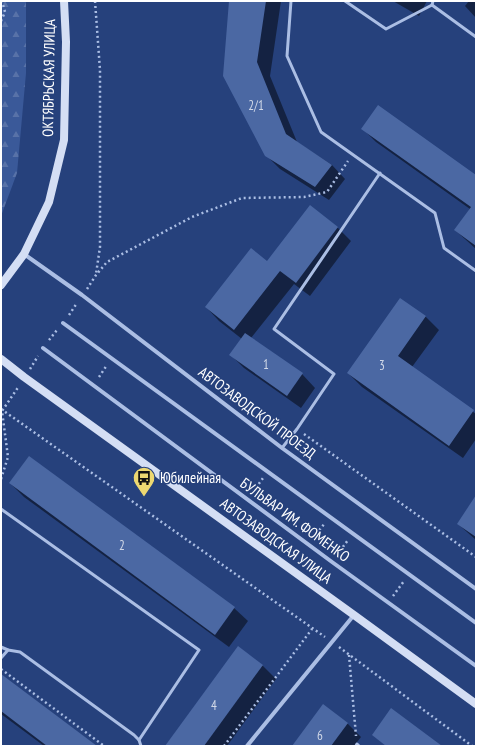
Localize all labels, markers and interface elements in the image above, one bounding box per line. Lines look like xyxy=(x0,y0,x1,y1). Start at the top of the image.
street label: ОКТЯБРЬСКАЯ УЛИЦА xyxy=(38,18,59,137)
house number: 2/1 xyxy=(248,97,264,114)
house number: 1 xyxy=(263,356,269,373)
house number: 3 xyxy=(379,357,385,374)
street label: АВТОЗАВОДСКОЙ ПРОЕЗД xyxy=(195,362,320,463)
bus stop icon: Юбилейная xyxy=(131,465,157,498)
place label: Юбилейная xyxy=(160,468,221,487)
street label: БУЛЬВАР ИМ. ФОМЕНКО xyxy=(237,473,354,566)
street label: АВТОЗАВОДСКАЯ УЛИЦА xyxy=(217,494,337,588)
house number: 2 xyxy=(119,537,125,554)
house number: 4 xyxy=(211,697,217,714)
house number: 6 xyxy=(317,727,323,744)

